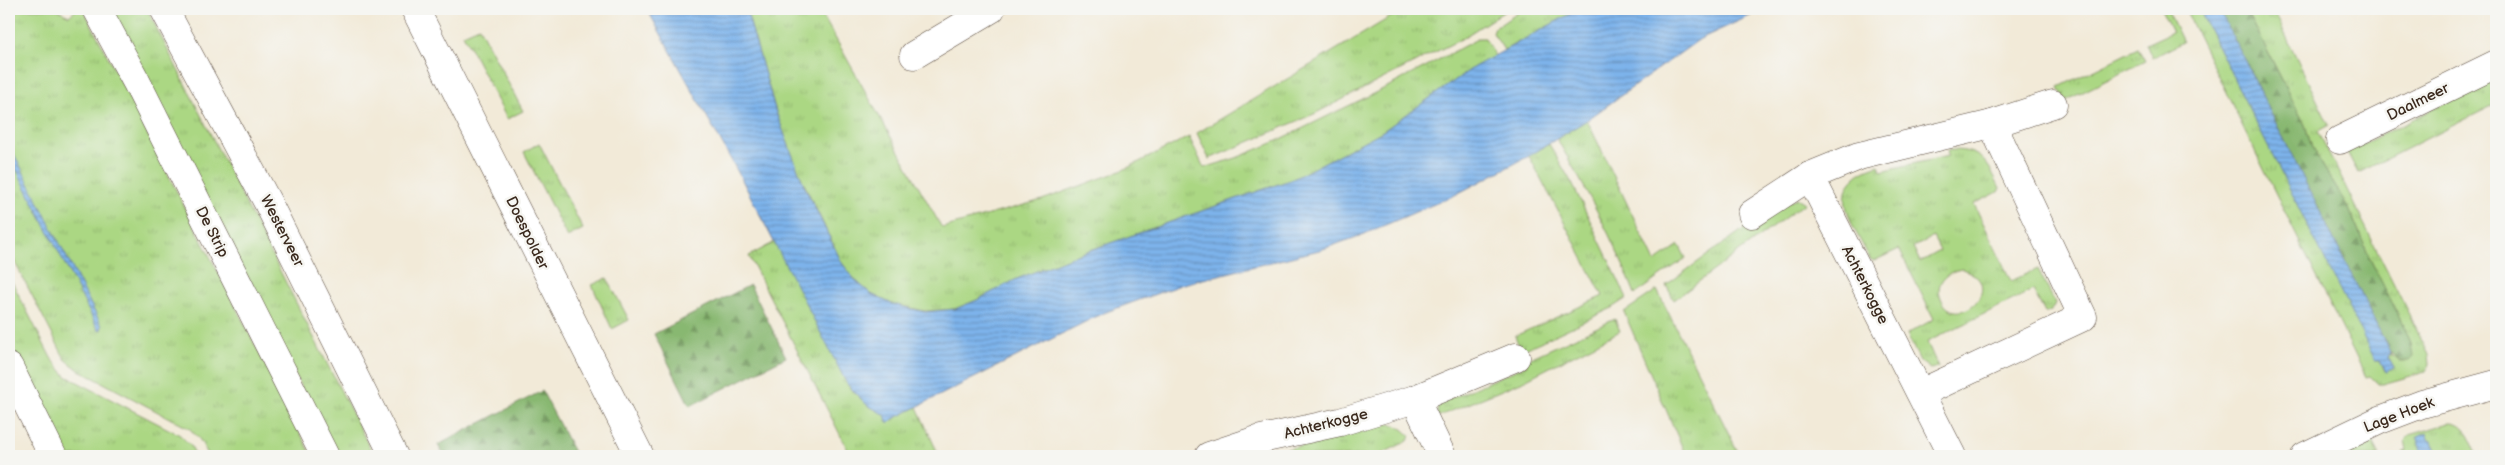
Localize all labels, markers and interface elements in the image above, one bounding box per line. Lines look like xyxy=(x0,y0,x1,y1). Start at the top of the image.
street label: Daalmeer xyxy=(2384,79,2453,125)
street label: Westerveer xyxy=(256,192,308,271)
street label: Doespolder xyxy=(501,193,553,273)
street label: De Strip xyxy=(191,203,233,261)
street label: Achterkogge xyxy=(1837,243,1893,327)
street label: Lage Hoek xyxy=(2361,393,2438,437)
street label: Achterkogge xyxy=(1282,404,1370,444)

